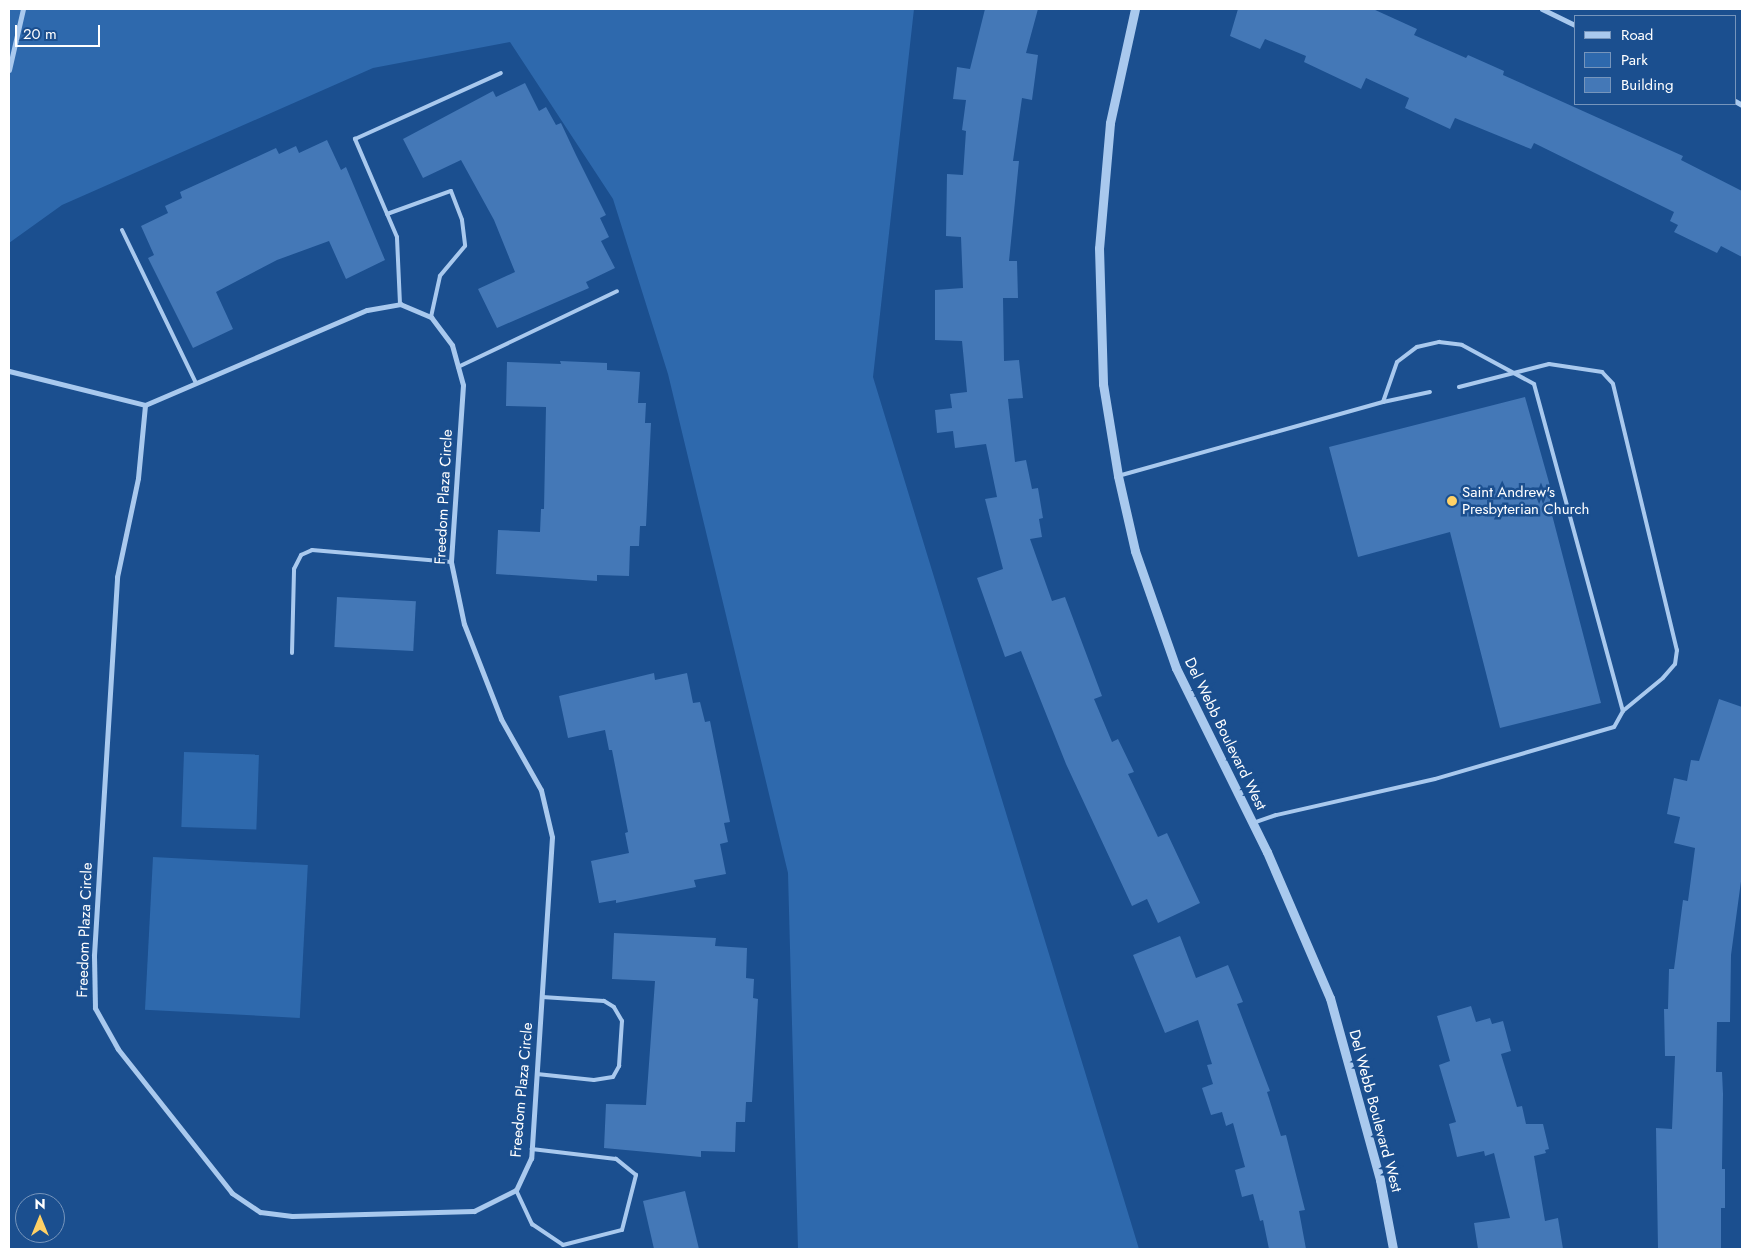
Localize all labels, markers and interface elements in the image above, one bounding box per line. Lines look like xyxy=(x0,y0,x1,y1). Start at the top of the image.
scale bar xyxy=(18,15,102,47)
legend xyxy=(1574,15,1736,105)
text: 20 m xyxy=(23,23,57,45)
text: Road xyxy=(1621,24,1653,46)
text: Park xyxy=(1621,49,1648,71)
text: Building xyxy=(1621,74,1673,96)
street label: Freedom Plaza Circle xyxy=(431,429,457,565)
place label: Saint Andrew's Presbyterian Church xyxy=(1462,483,1589,518)
marker: Saint Andrew's Presbyterian Church xyxy=(1446,495,1458,507)
street label: Del Webb Boulevard West xyxy=(1180,655,1270,813)
street label: Freedom Plaza Circle xyxy=(74,862,96,998)
street label: Freedom Plaza Circle xyxy=(507,1022,537,1158)
street label: Del Webb Boulevard West xyxy=(1345,1028,1405,1194)
north arrow xyxy=(15,1193,65,1243)
text: N xyxy=(34,1194,46,1214)

